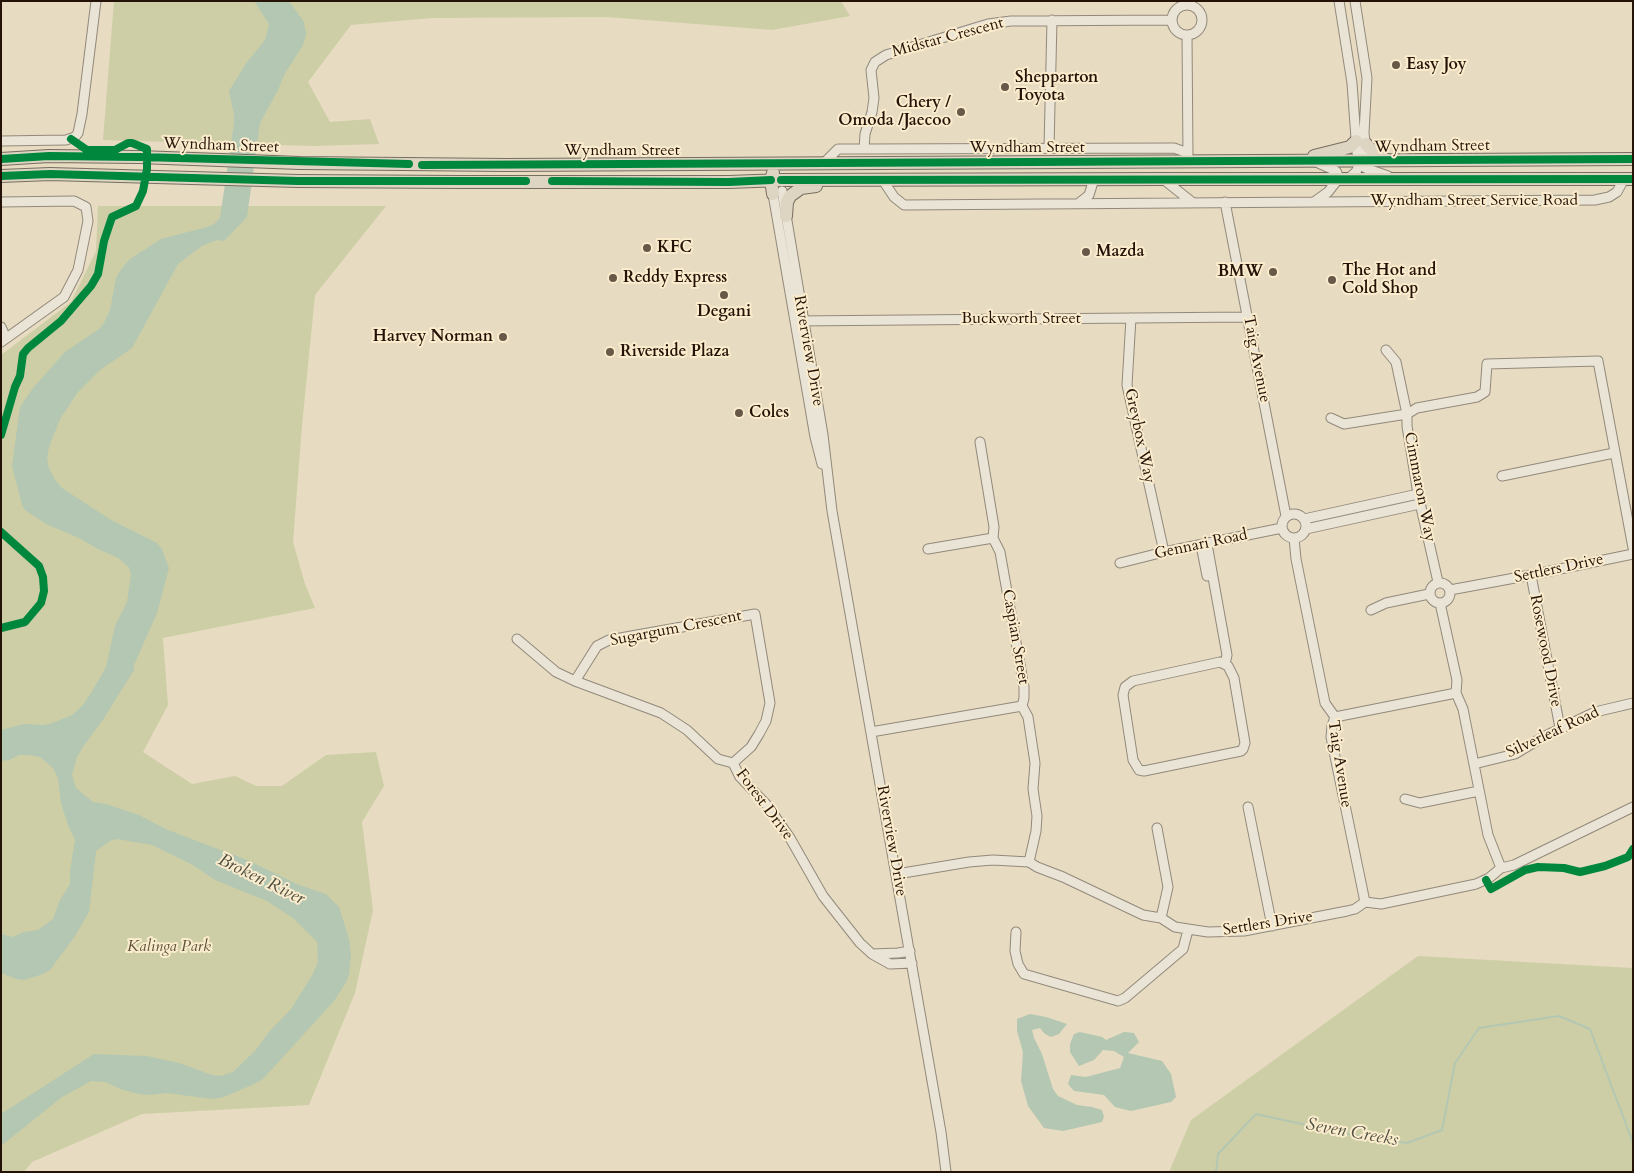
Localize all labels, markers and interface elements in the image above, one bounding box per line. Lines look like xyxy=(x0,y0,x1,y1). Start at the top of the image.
street label: Midstar Crescent xyxy=(890,14,1006,62)
place label: Easy Joy xyxy=(1406,55,1467,75)
marker: Easy Joy xyxy=(1390,59,1402,71)
place label: Shepparton Toyota xyxy=(1015,68,1098,106)
marker: Shepparton Toyota xyxy=(999,81,1011,93)
place label: Chery / Omoda /Jaecoo xyxy=(838,93,951,131)
marker: Chery / Omoda /Jaecoo xyxy=(955,106,967,118)
street label: Wyndham Street xyxy=(163,134,279,158)
street label: Wyndham Street xyxy=(1374,136,1490,158)
street label: Wyndham Street xyxy=(969,138,1085,158)
street label: Wyndham Street xyxy=(564,141,680,161)
street label: Wyndham Street Service Road xyxy=(1370,191,1578,211)
place label: KFC xyxy=(657,238,692,258)
marker: KFC xyxy=(641,242,653,254)
place label: Mazda xyxy=(1096,242,1144,262)
marker: Mazda xyxy=(1080,246,1092,258)
place label: The Hot and Cold Shop xyxy=(1342,261,1436,299)
place label: BMW xyxy=(1218,262,1263,282)
marker: BMW xyxy=(1267,266,1279,278)
place label: Reddy Express xyxy=(623,268,727,288)
marker: Reddy Express xyxy=(607,272,619,284)
marker: The Hot and Cold Shop xyxy=(1326,274,1338,286)
marker: Degani xyxy=(718,289,730,301)
street label: Riverview Drive xyxy=(789,294,827,408)
place label: Degani xyxy=(697,302,751,322)
street label: Buckworth Street xyxy=(961,309,1081,329)
street label: Taig Avenue xyxy=(1238,314,1274,404)
place label: Harvey Norman xyxy=(373,327,493,347)
marker: Harvey Norman xyxy=(497,331,509,343)
place label: Riverside Plaza xyxy=(620,342,729,362)
marker: Riverside Plaza xyxy=(604,346,616,358)
street label: Greybox Way xyxy=(1120,387,1158,485)
place label: Coles xyxy=(749,403,789,423)
marker: Coles xyxy=(733,407,745,419)
street label: Cimmaron Way xyxy=(1399,430,1439,544)
street label: Gennari Road xyxy=(1153,526,1249,564)
street label: Settlers Drive xyxy=(1513,550,1605,588)
street label: Caspian Street xyxy=(997,588,1033,686)
street label: Rosewood Drive xyxy=(1525,593,1565,709)
street label: Sugargum Crescent xyxy=(609,607,743,651)
street label: Silverleaf Road xyxy=(1503,703,1603,763)
street label: Taig Avenue xyxy=(1323,719,1355,809)
street label: Forest Drive xyxy=(731,766,797,844)
street label: Riverview Drive xyxy=(872,784,910,898)
water label: Broken River xyxy=(214,850,308,910)
street label: Settlers Drive xyxy=(1222,907,1314,941)
park label: Kalinga Park xyxy=(127,937,211,957)
water label: Seven Creeks xyxy=(1304,1114,1400,1152)

